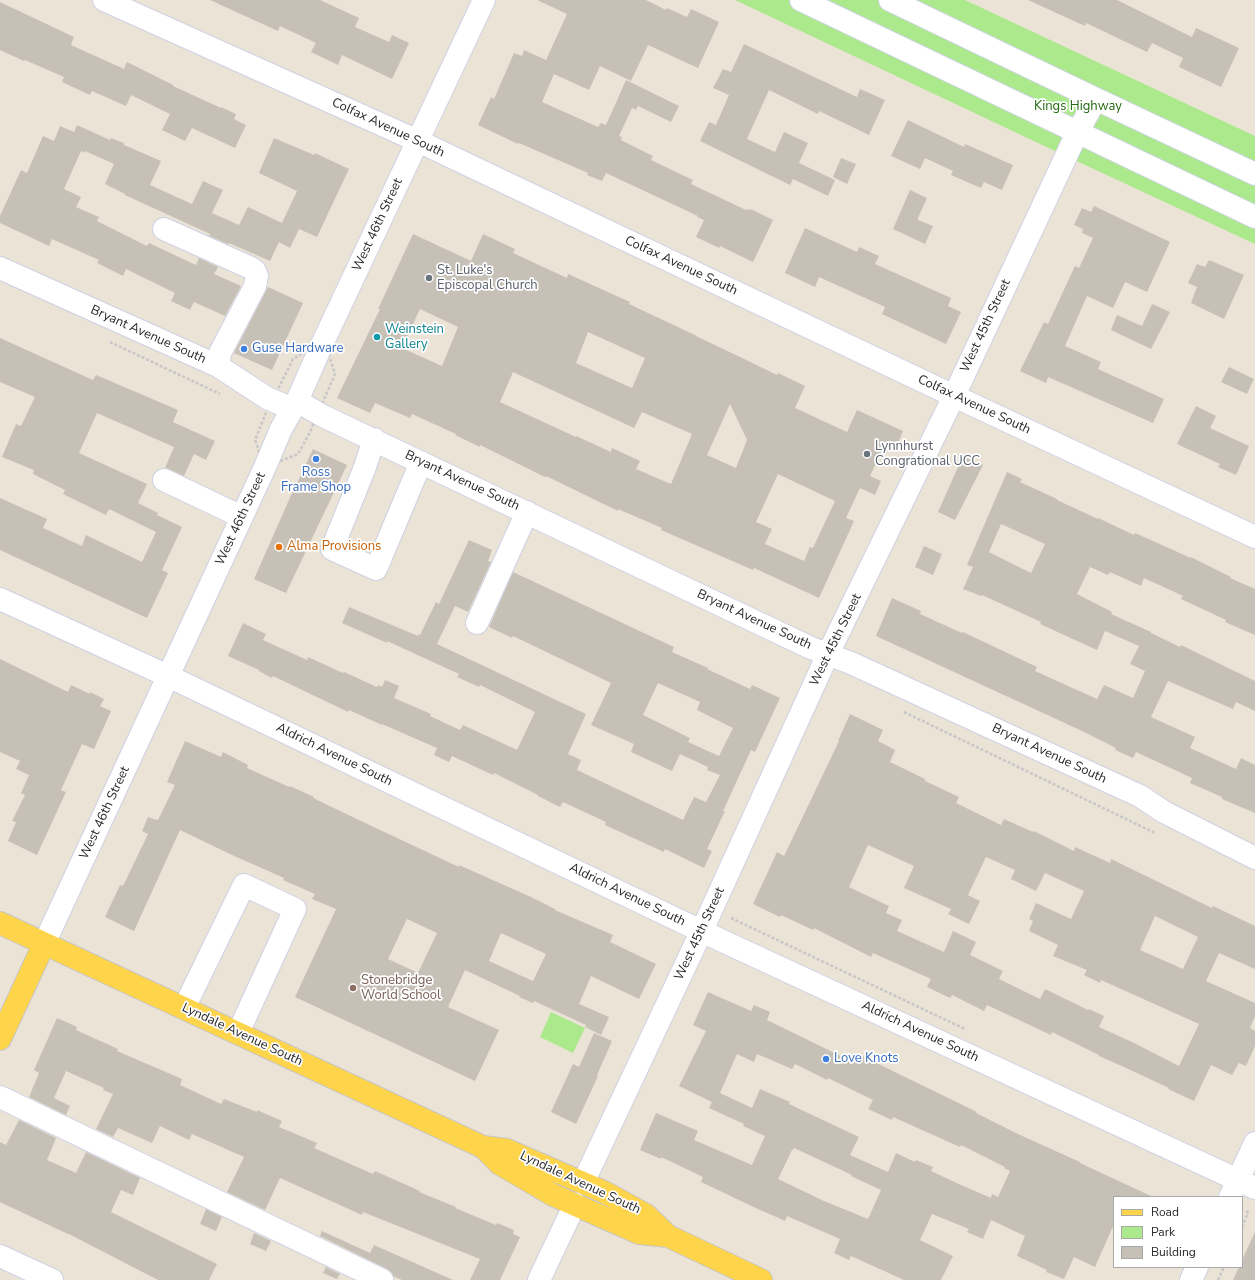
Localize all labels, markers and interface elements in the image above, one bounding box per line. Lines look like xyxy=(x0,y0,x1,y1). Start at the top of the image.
street label: Colfax Avenue South xyxy=(329,95,447,161)
park label: Kings Highway xyxy=(1034,99,1122,115)
street label: West 46th Street xyxy=(350,176,406,274)
street label: Colfax Avenue South xyxy=(622,233,740,299)
place label: St. Luke's Episcopal Church xyxy=(437,263,538,294)
marker: St. Luke's Episcopal Church xyxy=(424,273,434,283)
street label: West 45th Street xyxy=(958,277,1014,375)
street label: Bryant Avenue South xyxy=(88,303,208,367)
place label: Weinstein Gallery xyxy=(385,322,444,353)
marker: Weinstein Gallery xyxy=(372,332,382,342)
place label: Guse Hardware xyxy=(252,341,343,357)
marker: Guse Hardware xyxy=(239,344,249,354)
street label: Colfax Avenue South xyxy=(915,372,1033,438)
place label: Lynnhurst Congrational UCC xyxy=(875,439,980,470)
street label: Bryant Avenue South xyxy=(402,448,522,514)
marker: Lynnhurst Congrational UCC xyxy=(862,449,872,459)
marker: Ross Frame Shop xyxy=(311,454,321,464)
place label: Ross Frame Shop xyxy=(281,465,351,496)
street label: West 46th Street xyxy=(213,470,269,568)
place label: Alma Provisions xyxy=(287,539,381,555)
marker: Alma Provisions xyxy=(274,542,284,552)
street label: Bryant Avenue South xyxy=(694,587,814,653)
street label: West 45th Street xyxy=(807,591,865,689)
street label: Aldrich Avenue South xyxy=(273,720,395,790)
street label: Bryant Avenue South xyxy=(989,721,1109,787)
street label: West 46th Street xyxy=(77,764,133,862)
street label: Aldrich Avenue South xyxy=(566,860,688,930)
street label: West 45th Street xyxy=(672,885,728,983)
place label: Stonebridge World School xyxy=(361,973,441,1004)
marker: Stonebridge World School xyxy=(348,983,358,993)
street label: Aldrich Avenue South xyxy=(859,998,981,1066)
street label: Lyndale Avenue South xyxy=(179,1000,305,1070)
place label: Love Knots xyxy=(834,1051,898,1067)
marker: Love Knots xyxy=(821,1054,831,1064)
street label: Lyndale Avenue South xyxy=(517,1148,643,1218)
legend xyxy=(1113,1196,1243,1268)
text: Road xyxy=(1151,1204,1179,1220)
text: Park xyxy=(1151,1224,1175,1240)
text: Building xyxy=(1151,1244,1196,1260)

